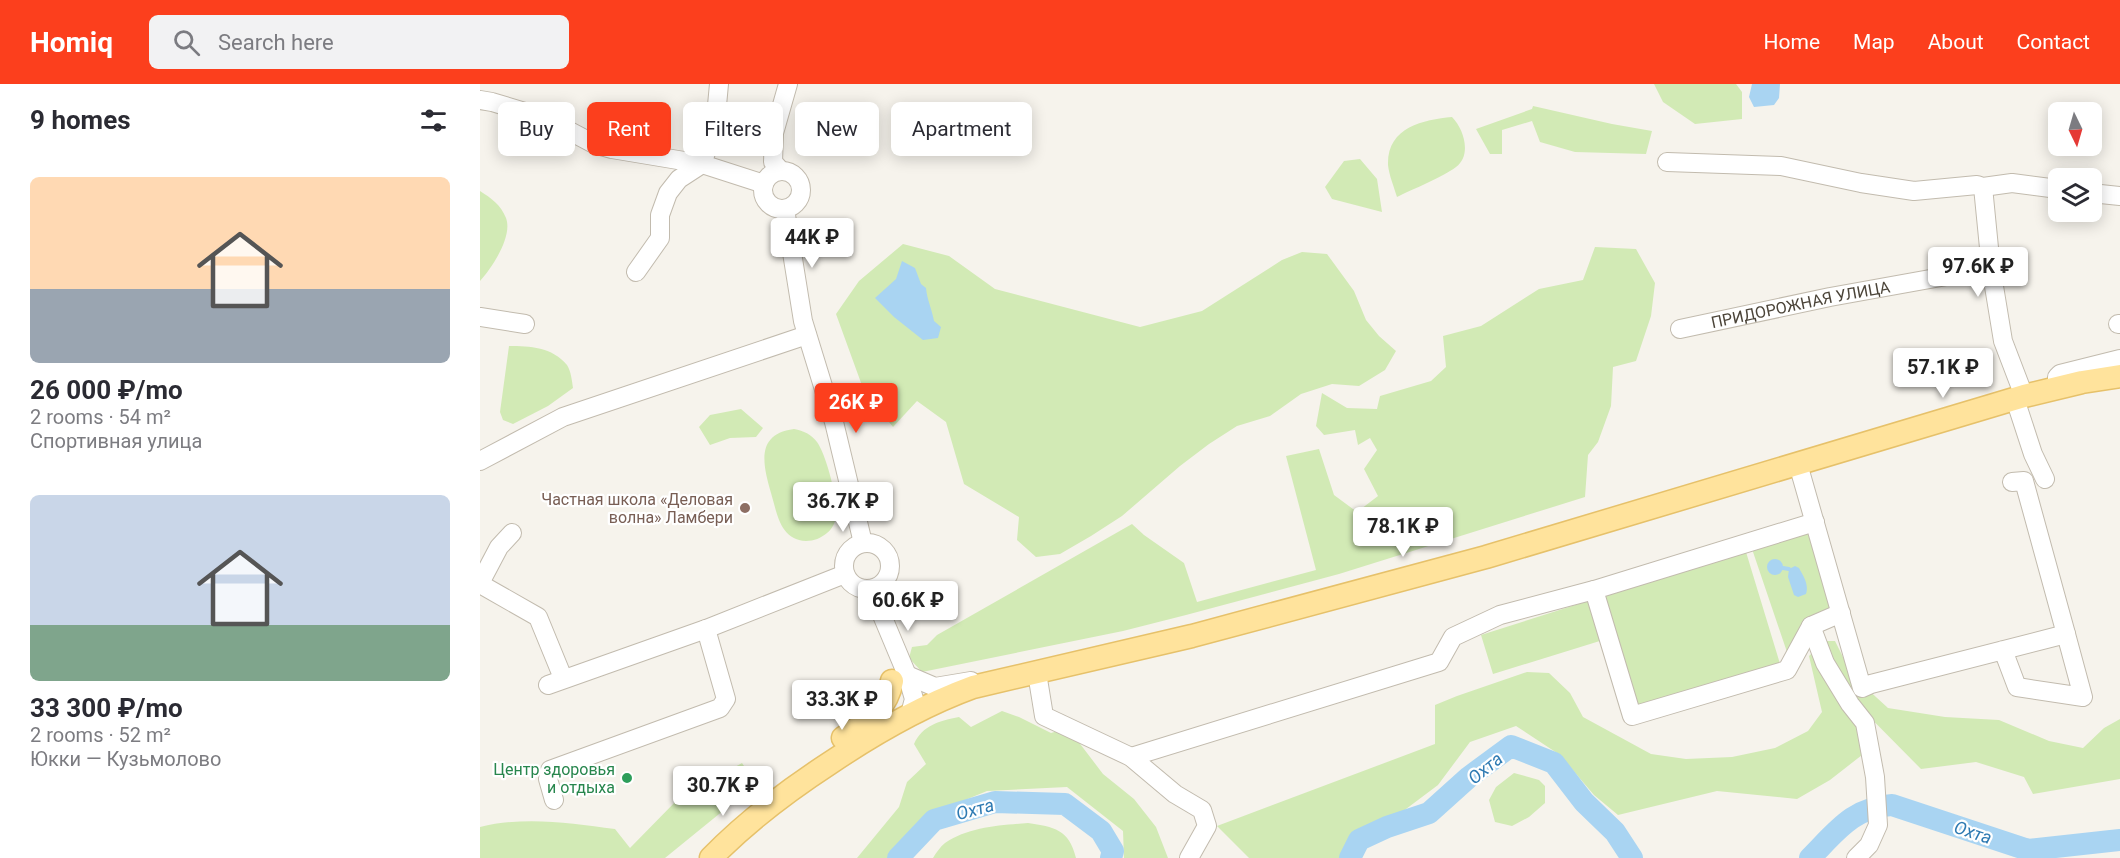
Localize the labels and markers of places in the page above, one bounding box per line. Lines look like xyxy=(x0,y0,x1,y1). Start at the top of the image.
pin: 44K ₽ xyxy=(770,218,854,269)
pin: 97.6K ₽ xyxy=(1923,247,2033,298)
pin: 57.1K ₽ xyxy=(1888,348,1998,399)
pin: 26K ₽ xyxy=(814,383,898,434)
pin: 36.7K ₽ xyxy=(788,482,898,533)
place label: Частная школа «Деловая волна» Ламбери xyxy=(541,490,733,527)
marker: Частная школа «Деловая волна» Ламбери xyxy=(738,501,752,515)
pin: 78.1K ₽ xyxy=(1348,507,1458,558)
pin: 60.6K ₽ xyxy=(853,581,963,632)
pin: 33.3K ₽ xyxy=(787,680,897,731)
place label: Центр здоровья и отдыха xyxy=(493,760,615,797)
pin: 30.7K ₽ xyxy=(668,766,778,817)
marker: Центр здоровья и отдыха xyxy=(620,771,634,785)

